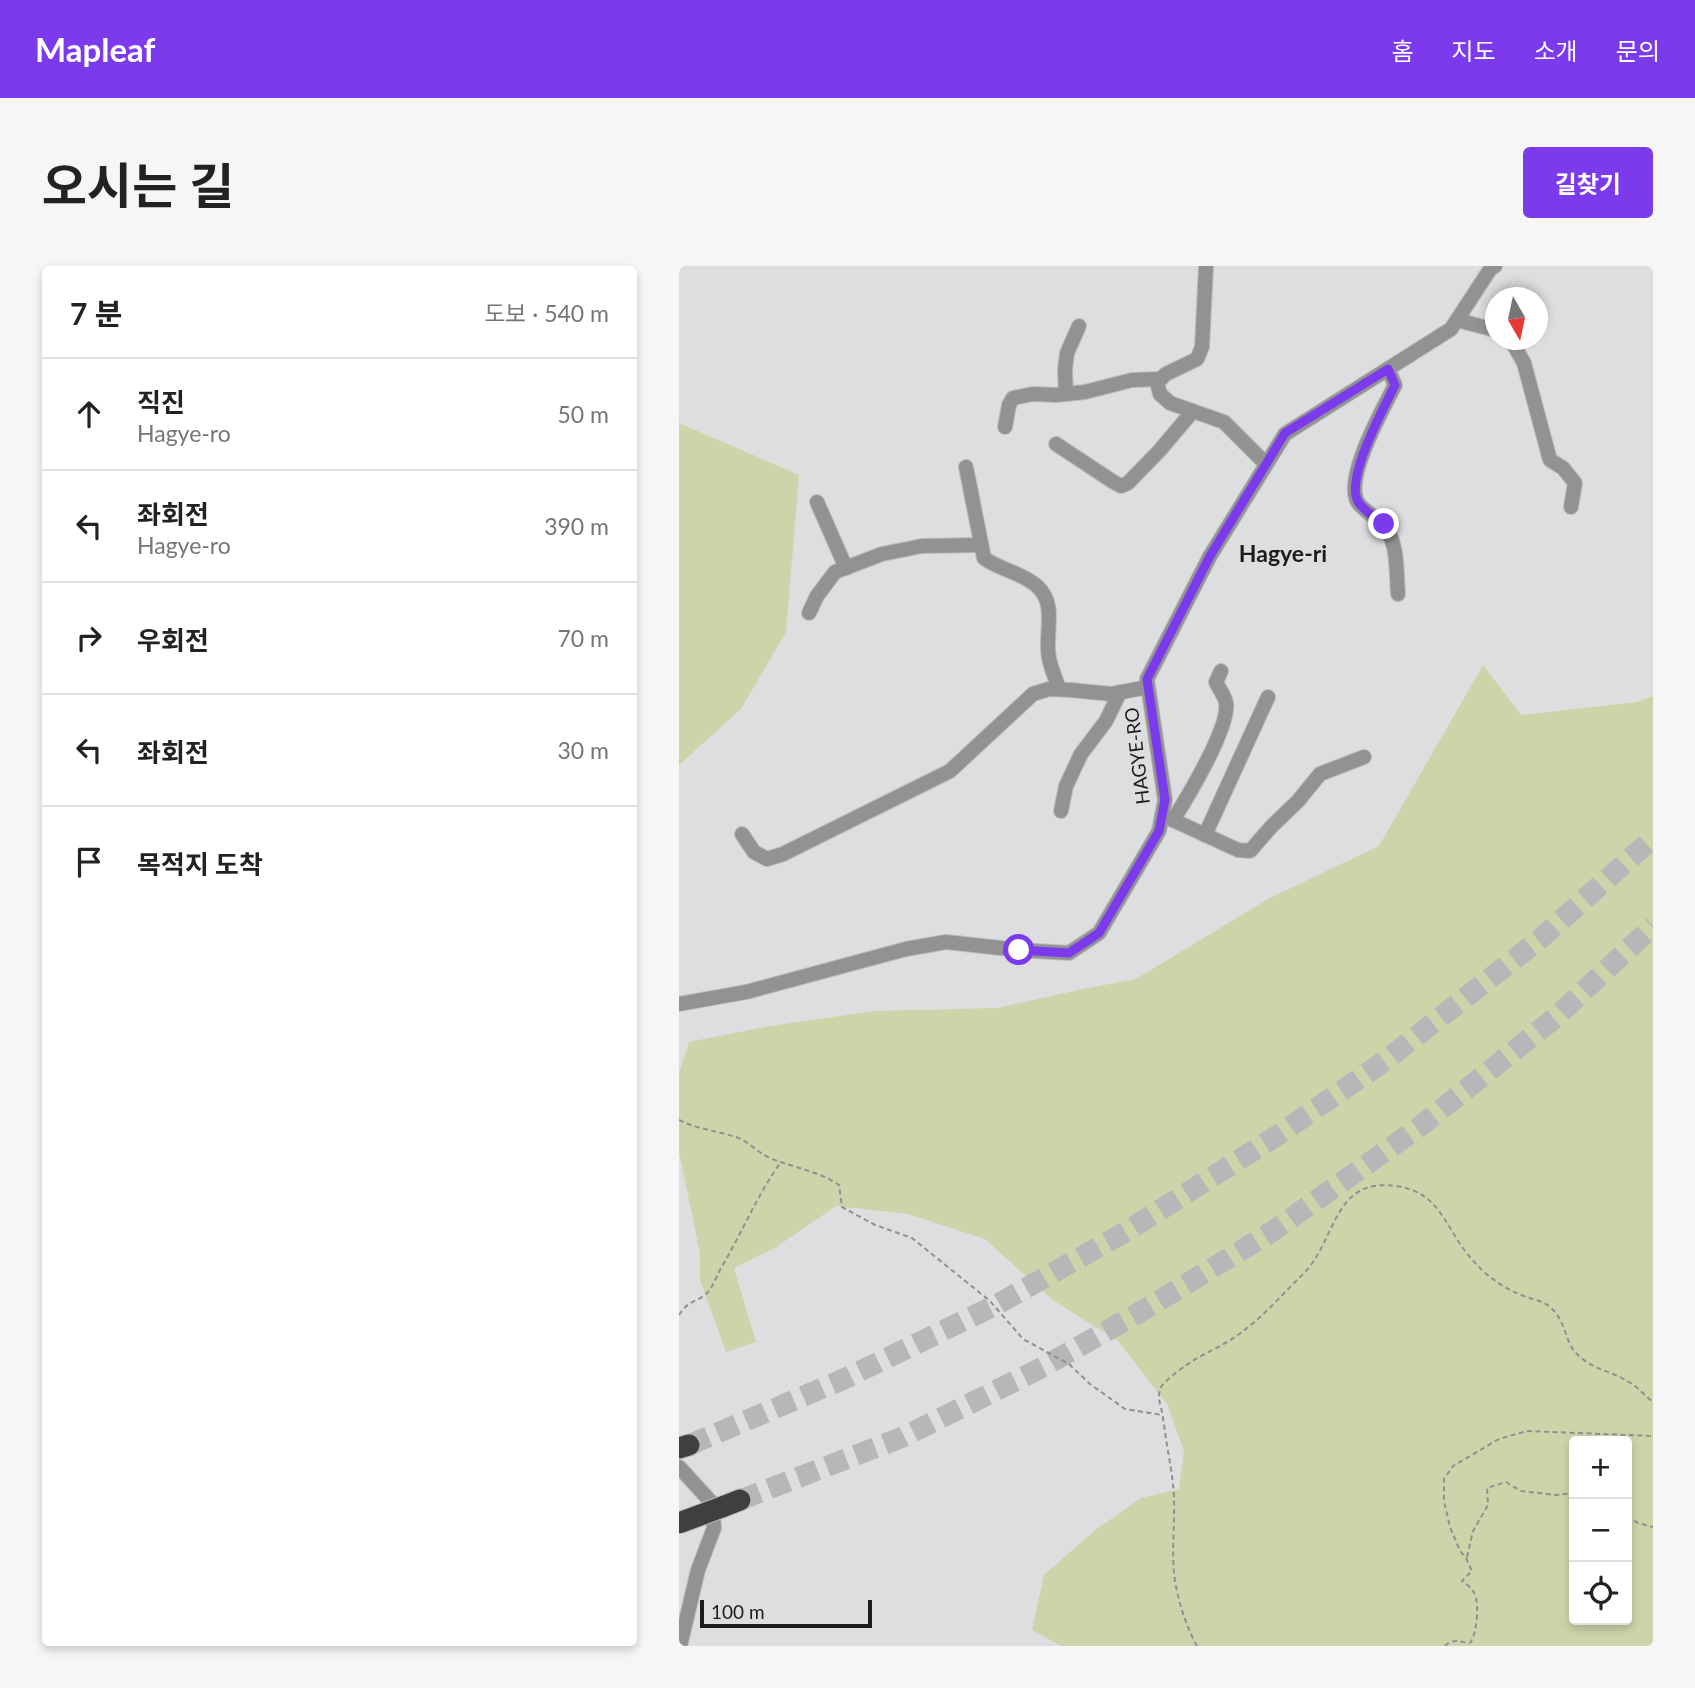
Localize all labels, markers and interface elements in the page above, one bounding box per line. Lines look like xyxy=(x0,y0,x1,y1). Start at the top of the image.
text: Mapleaf xyxy=(35,29,155,69)
text: 홈 xyxy=(1391,36,1413,65)
text: 지도 xyxy=(1451,36,1496,65)
text: 소개 xyxy=(1534,36,1578,65)
text: 문의 xyxy=(1616,36,1660,65)
button: 길찾기 xyxy=(1523,147,1653,218)
text: 오시는 길 xyxy=(42,156,234,214)
north arrow xyxy=(1485,287,1548,350)
text: 7 분 xyxy=(70,295,122,331)
text: 도보 · 540 m xyxy=(484,299,609,327)
text: 직진 xyxy=(137,386,185,418)
icon: ahead xyxy=(70,395,108,433)
text: 50 m xyxy=(558,400,609,428)
text: Hagye-ro xyxy=(137,419,231,447)
text: 좌회전 xyxy=(137,498,209,530)
icon: left xyxy=(70,507,108,545)
route end xyxy=(1368,508,1399,539)
text: 390 m xyxy=(544,512,609,540)
text: Hagye-ro xyxy=(137,531,231,559)
district label: Hagye-ri xyxy=(1239,539,1327,567)
icon: right xyxy=(70,619,108,657)
text: 우회전 xyxy=(137,624,209,656)
text: 70 m xyxy=(558,624,609,652)
street label: HAGYE-RO xyxy=(1119,706,1154,806)
icon: left xyxy=(70,731,108,769)
text: 좌회전 xyxy=(137,736,209,768)
text: 30 m xyxy=(558,736,609,764)
icon: arrive xyxy=(70,843,108,881)
text: 목적지 도착 xyxy=(137,848,263,880)
route start xyxy=(1003,934,1034,965)
map controls xyxy=(1569,1436,1632,1625)
button: + xyxy=(1569,1436,1632,1499)
button: − xyxy=(1569,1499,1632,1562)
button: locate xyxy=(1569,1562,1632,1625)
scale bar xyxy=(700,1597,871,1629)
text: 100 m xyxy=(711,1600,765,1623)

